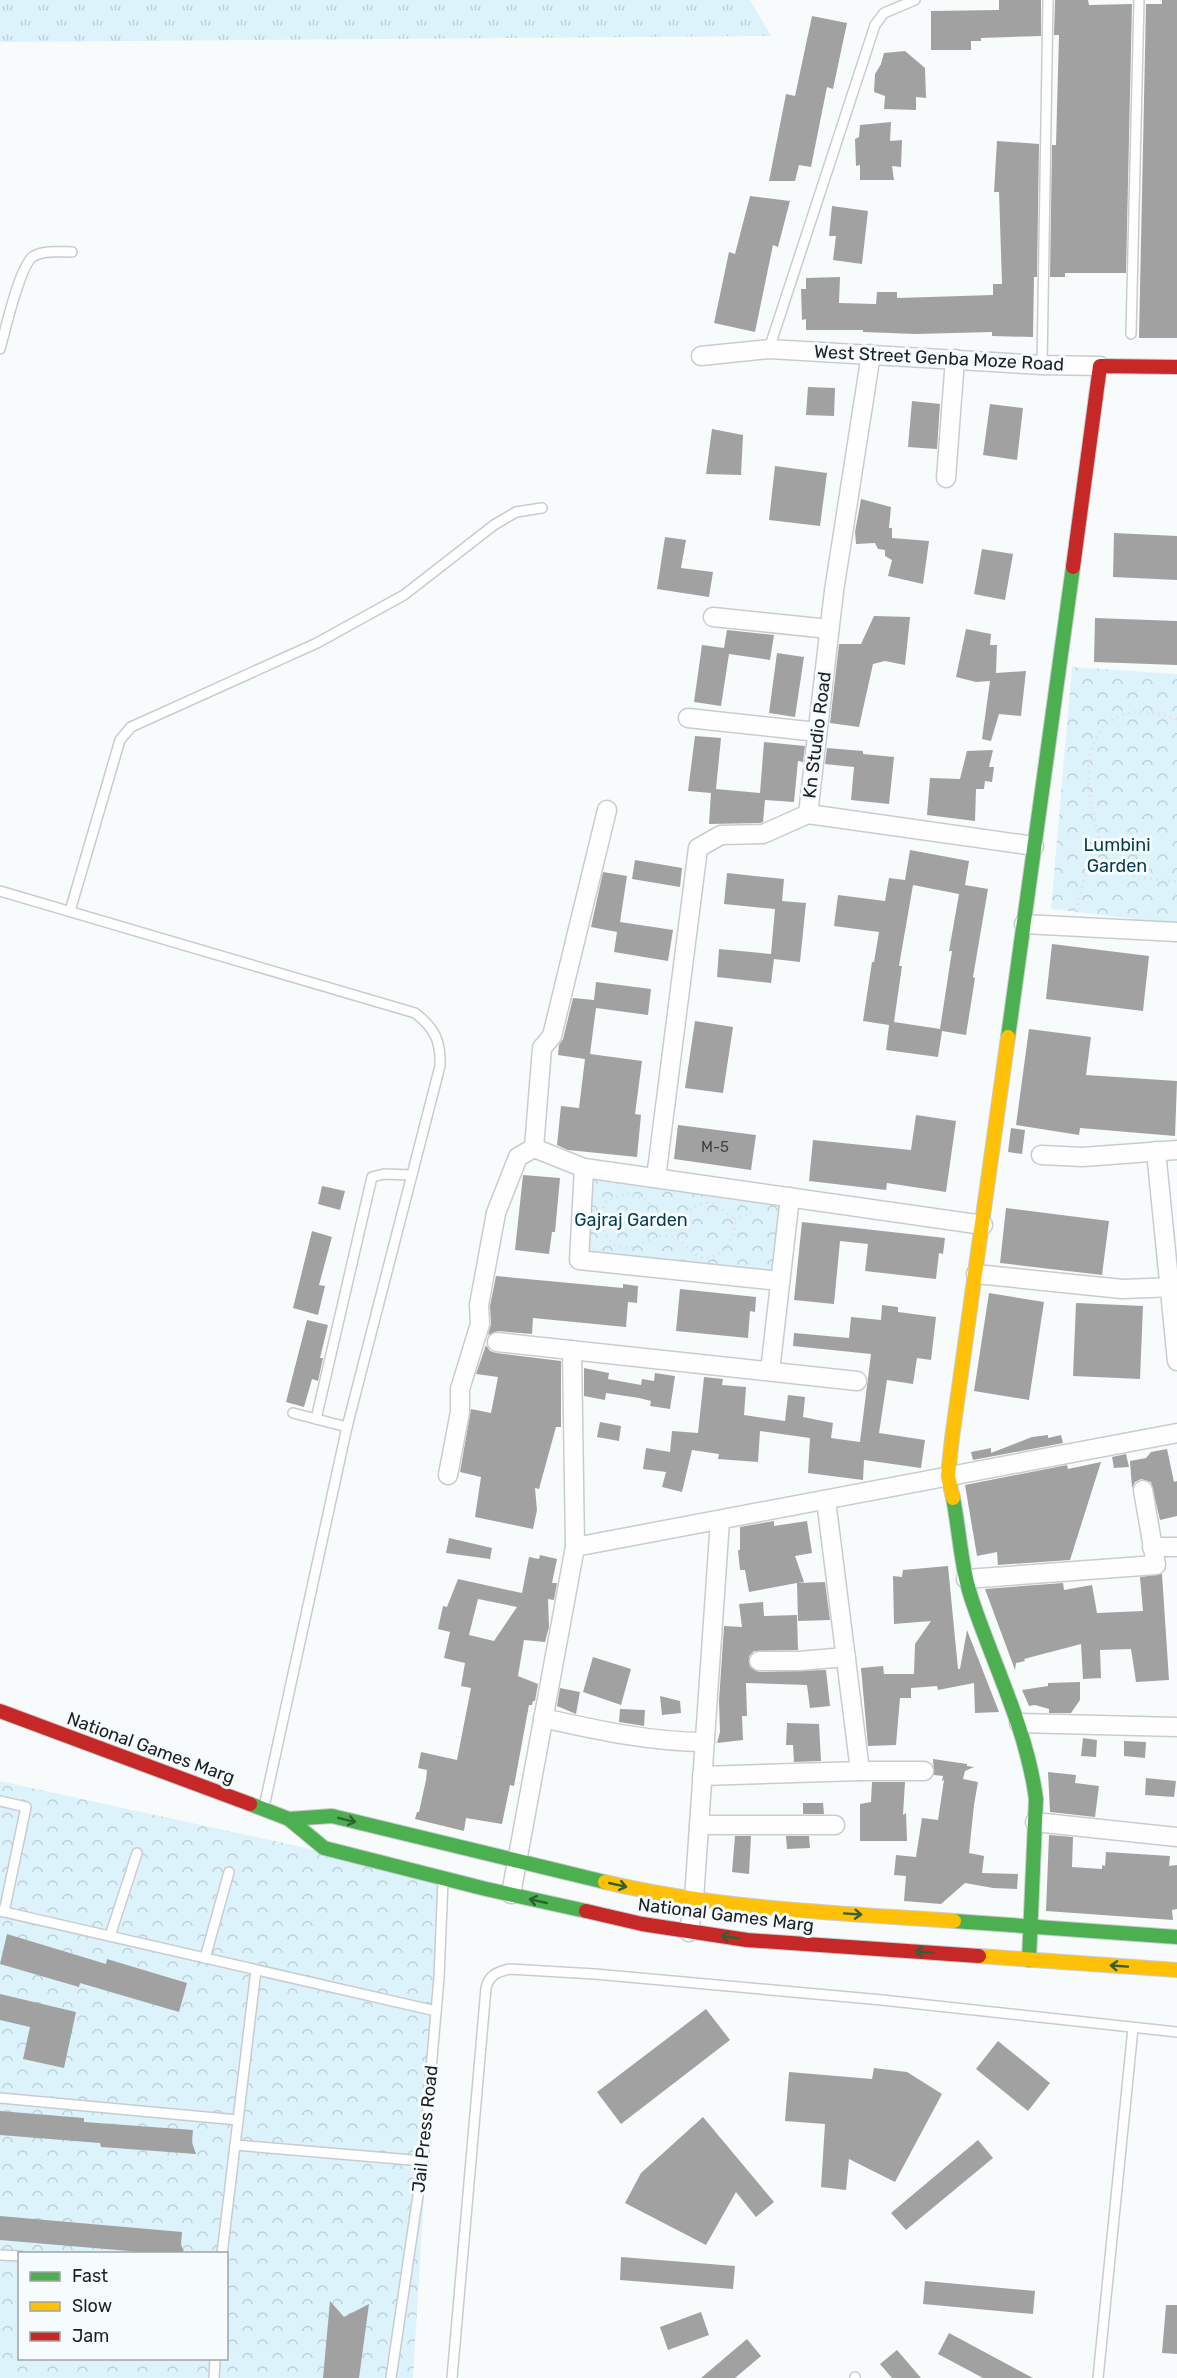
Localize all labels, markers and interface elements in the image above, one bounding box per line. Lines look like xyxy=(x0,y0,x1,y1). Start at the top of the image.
street label: West Street Genba Moze Road xyxy=(813,340,1065,376)
street label: Kn Studio Road xyxy=(798,670,836,800)
park label: Lumbini Garden xyxy=(1083,834,1151,877)
house number: M-5 xyxy=(701,1138,729,1156)
park label: Gajraj Garden xyxy=(574,1209,688,1231)
street label: National Games Marg xyxy=(64,1707,238,1789)
one-way arrow xyxy=(337,1814,356,1826)
one-way arrow xyxy=(609,1879,628,1891)
street label: National Games Marg xyxy=(637,1893,815,1937)
one-way arrow xyxy=(529,1894,548,1906)
one-way arrow xyxy=(843,1909,863,1920)
one-way arrow xyxy=(720,1932,740,1943)
one-way arrow xyxy=(915,1947,935,1958)
one-way arrow xyxy=(1109,1960,1129,1971)
street label: Jail Press Road xyxy=(407,2064,443,2194)
legend xyxy=(18,2252,228,2360)
text: Fast xyxy=(72,2265,108,2287)
text: Slow xyxy=(72,2295,112,2317)
text: Jam xyxy=(72,2325,109,2347)

